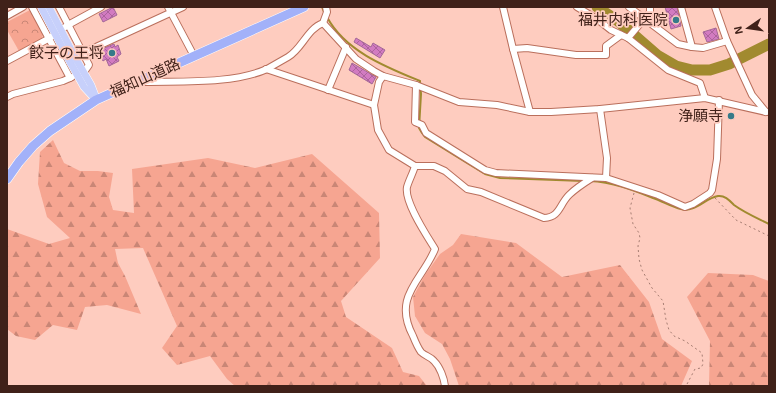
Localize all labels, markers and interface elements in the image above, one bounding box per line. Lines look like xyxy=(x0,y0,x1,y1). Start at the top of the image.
north arrow xyxy=(728,8,768,48)
place label: 福井内科医院 xyxy=(578,10,668,28)
marker: 福井内科医院 xyxy=(671,15,681,25)
text: N xyxy=(731,25,745,36)
place label: 餃子の王将 xyxy=(29,43,104,61)
marker: 餃子の王将 xyxy=(107,48,117,58)
street label: 福知山道路 xyxy=(107,54,183,101)
place label: 浄願寺 xyxy=(678,106,723,124)
marker: 浄願寺 xyxy=(726,111,736,121)

